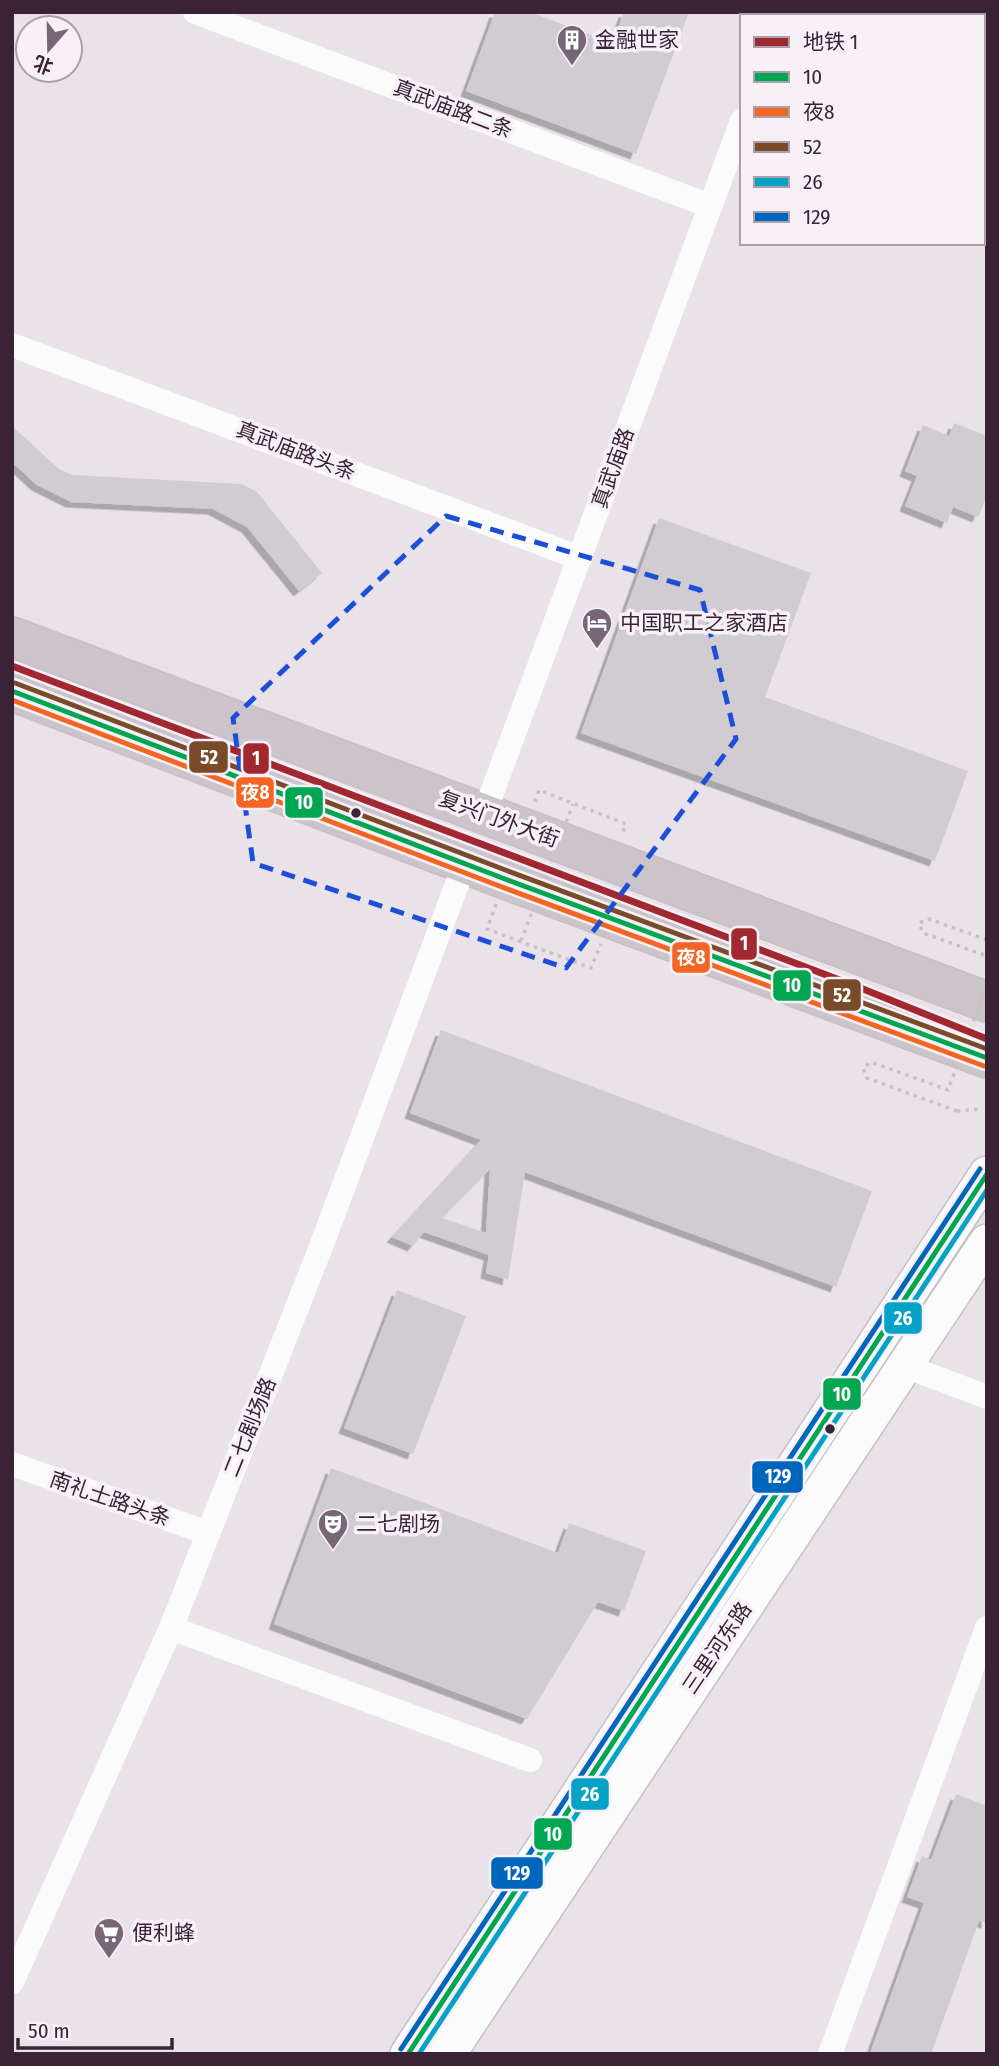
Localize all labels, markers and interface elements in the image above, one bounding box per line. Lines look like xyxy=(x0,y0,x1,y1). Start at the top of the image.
north arrow xyxy=(14,14,84,84)
legend xyxy=(740,14,985,245)
building icon: 金融世家 xyxy=(555,23,589,67)
place label: 金融世家 xyxy=(595,27,679,53)
text: 地铁 1 xyxy=(803,29,858,55)
text: 北 xyxy=(30,50,56,79)
text: 10 xyxy=(803,64,822,90)
street label: 真武庙路二条 xyxy=(390,74,516,144)
text: 夜8 xyxy=(803,99,835,125)
text: 52 xyxy=(803,134,822,160)
text: 26 xyxy=(803,169,823,195)
text: 129 xyxy=(803,204,831,230)
street label: 真武庙路头条 xyxy=(233,416,359,486)
street label: 真武庙路 xyxy=(586,424,640,512)
hotel icon: 中国职工之家酒店 xyxy=(580,606,614,650)
place label: 中国职工之家酒店 xyxy=(620,610,788,636)
line badge: 52 xyxy=(188,740,229,774)
line badge: 1 xyxy=(242,742,270,775)
text: 52 xyxy=(200,746,218,769)
text: 1 xyxy=(252,747,260,770)
line badge: 夜8 xyxy=(235,776,275,809)
text: 夜8 xyxy=(240,781,270,804)
street label: 复兴门外大街 xyxy=(435,785,563,853)
line badge: 10 xyxy=(284,786,324,819)
text: 10 xyxy=(295,791,313,814)
unlabelled marker xyxy=(349,806,363,820)
line badge: 1 xyxy=(730,927,758,961)
text: 1 xyxy=(740,932,748,955)
line badge: 夜8 xyxy=(671,941,711,974)
text: 夜8 xyxy=(676,946,706,969)
line badge: 10 xyxy=(772,969,812,1002)
text: 10 xyxy=(783,974,801,997)
line badge: 52 xyxy=(822,978,862,1012)
text: 52 xyxy=(833,984,851,1007)
line badge: 26 xyxy=(883,1301,923,1335)
text: 26 xyxy=(893,1307,912,1330)
street label: 二七剧场路 xyxy=(218,1373,282,1481)
line badge: 10 xyxy=(822,1377,862,1411)
text: 10 xyxy=(833,1383,851,1406)
unlabelled marker xyxy=(823,1422,837,1436)
line badge: 129 xyxy=(751,1460,804,1494)
text: 129 xyxy=(765,1465,791,1488)
street label: 南礼士路头条 xyxy=(46,1466,174,1532)
theatre icon: 二七剧场 xyxy=(316,1507,350,1551)
place label: 二七剧场 xyxy=(356,1511,440,1537)
street label: 三里河东路 xyxy=(677,1597,757,1699)
line badge: 26 xyxy=(570,1777,610,1811)
text: 26 xyxy=(580,1783,599,1806)
line badge: 10 xyxy=(533,1817,573,1851)
text: 10 xyxy=(544,1823,562,1846)
line badge: 129 xyxy=(490,1856,544,1890)
text: 129 xyxy=(504,1862,530,1885)
supermarket icon: 便利蜂 xyxy=(92,1916,126,1960)
place label: 便利蜂 xyxy=(132,1920,195,1946)
scale bar xyxy=(18,2007,172,2050)
text: 50 m xyxy=(28,2018,70,2044)

